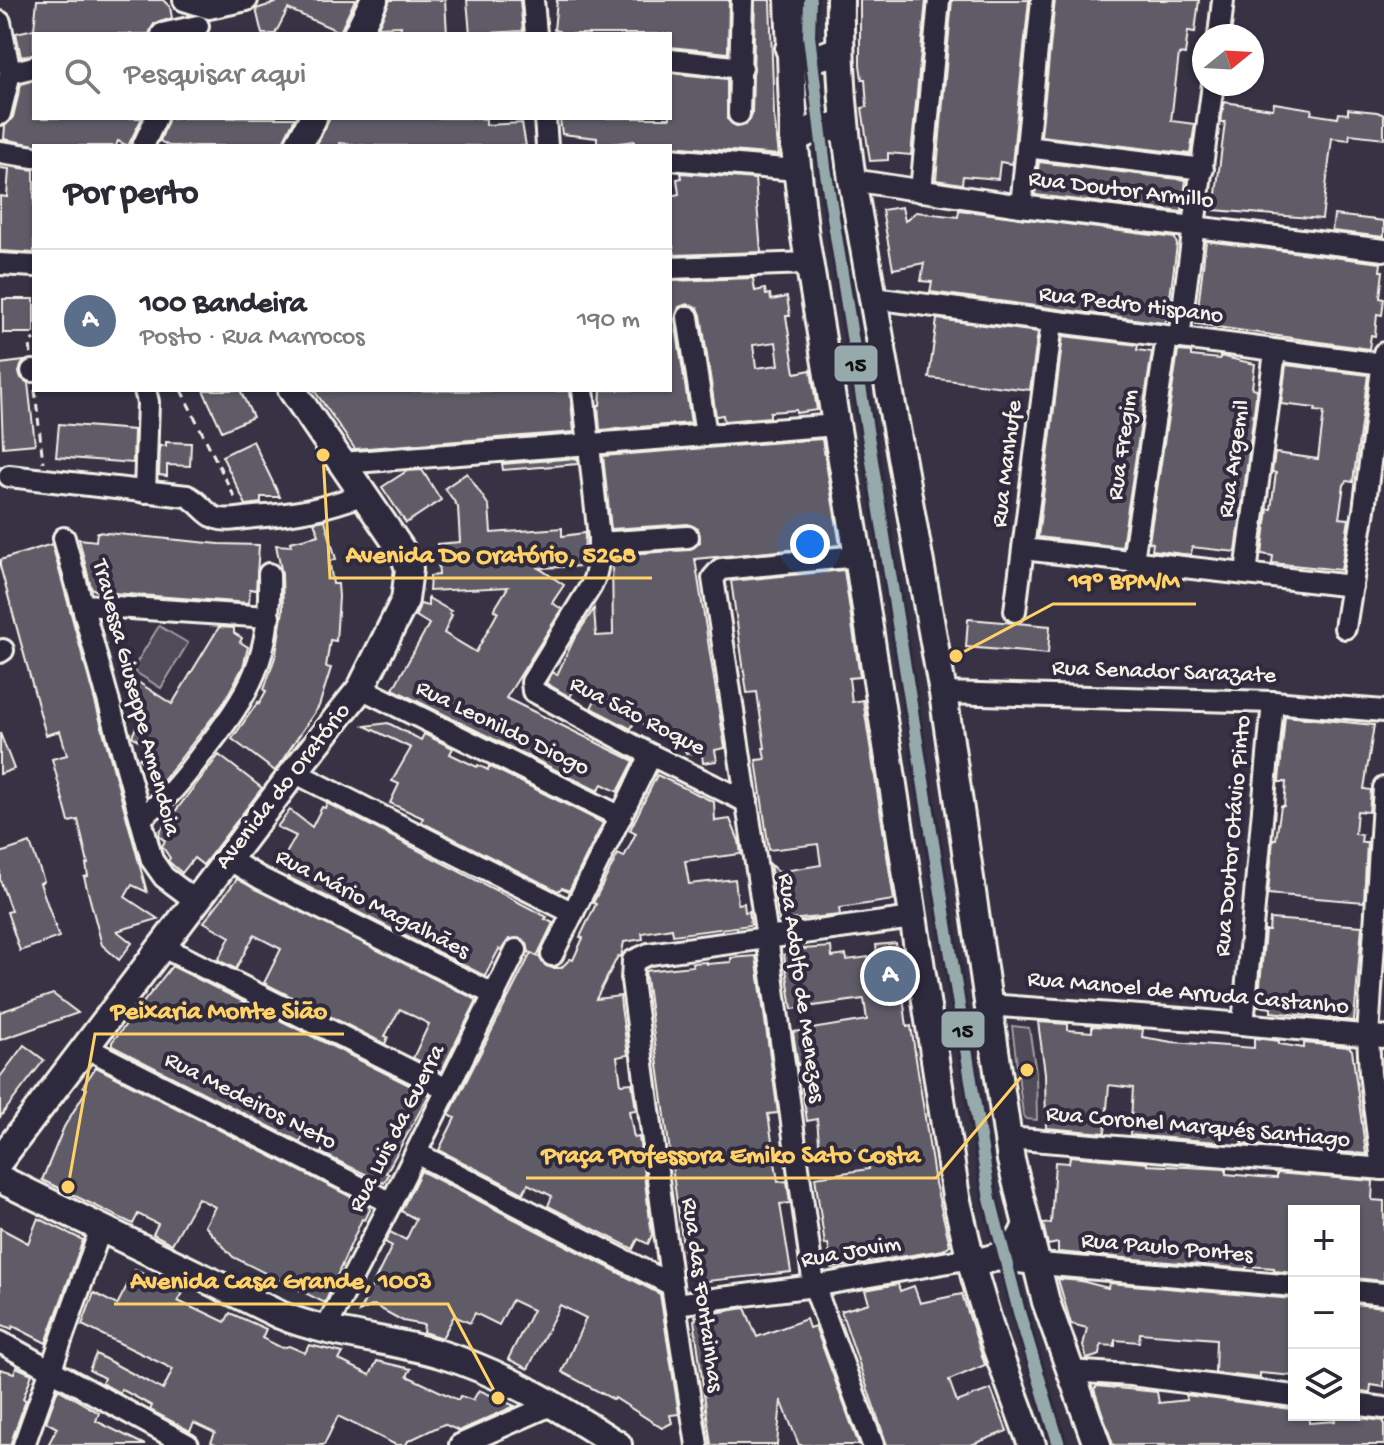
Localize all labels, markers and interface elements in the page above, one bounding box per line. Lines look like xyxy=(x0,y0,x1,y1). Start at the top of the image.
north arrow xyxy=(1192,24,1264,96)
search box xyxy=(32,32,672,120)
icon: search xyxy=(60,54,104,98)
text: Pesquisar aqui xyxy=(124,59,306,94)
street label: Rua Doutor Armillo xyxy=(1027,165,1215,217)
text: Por perto xyxy=(64,176,198,216)
street label: Rua Pedro Hispano xyxy=(1037,280,1225,332)
text: 100 Bandeira xyxy=(140,288,306,323)
text: A xyxy=(82,306,98,337)
text: 190 m xyxy=(577,306,640,337)
text: Posto · Rua Marrocos xyxy=(140,323,365,354)
line badge: 15 xyxy=(833,344,879,383)
text: 15 xyxy=(845,354,867,380)
street label: Rua Fregim xyxy=(1102,388,1146,502)
street label: Rua Manhufe xyxy=(986,398,1030,529)
street label: Rua Argemil xyxy=(1212,398,1258,520)
your location xyxy=(790,524,830,564)
callout: Avenida Do Oratório, 5268 xyxy=(330,528,652,578)
text: Avenida Do Oratório, 5268 xyxy=(345,542,636,573)
callout: 19º BPM/M xyxy=(1053,554,1196,604)
street label: Travessa Giuseppe Amendoia xyxy=(84,555,186,840)
text: 19º BPM/M xyxy=(1068,568,1180,599)
street label: Rua Senador Sarazate xyxy=(1051,655,1277,691)
street label: Rua São Roque xyxy=(564,670,710,764)
street label: Rua Leonildo Diogo xyxy=(410,674,594,784)
street label: Avenida do Oratório xyxy=(210,698,358,876)
street label: Rua Doutor Otávio Pinto xyxy=(1209,714,1259,958)
street label: Rua Mário Magalhães xyxy=(270,843,475,967)
street label: Rua Adolfo de Menezes xyxy=(770,872,831,1106)
pin: A xyxy=(864,946,916,1006)
street label: Rua Manoel de Arruda Castanho xyxy=(1026,965,1350,1023)
callout: Peixaria Monte Sião xyxy=(95,984,344,1034)
text: Peixaria Monte Sião xyxy=(109,998,328,1029)
line badge: 15 xyxy=(940,1010,986,1049)
text: 15 xyxy=(952,1020,974,1046)
street label: Rua Luis da Guerra xyxy=(343,1039,453,1218)
street label: Rua Medeiros Neto xyxy=(159,1046,341,1158)
street label: Rua Coronel Marqués Santiago xyxy=(1045,1100,1351,1156)
callout: Praça Professora Emiko Sato Costa xyxy=(526,1128,936,1178)
text: Praça Professora Emiko Sato Costa xyxy=(540,1142,922,1173)
street label: Rua das Fontainhas xyxy=(673,1196,729,1395)
map controls xyxy=(1288,1205,1360,1421)
button: + xyxy=(1288,1205,1360,1277)
street label: Rua Paulo Pontes xyxy=(1080,1227,1255,1271)
street label: Rua Jovim xyxy=(799,1230,903,1276)
callout: Avenida Casa Grande, 1003 xyxy=(114,1254,448,1304)
text: Avenida Casa Grande, 1003 xyxy=(129,1268,432,1299)
button: − xyxy=(1288,1277,1360,1349)
button: layers xyxy=(1288,1349,1360,1421)

